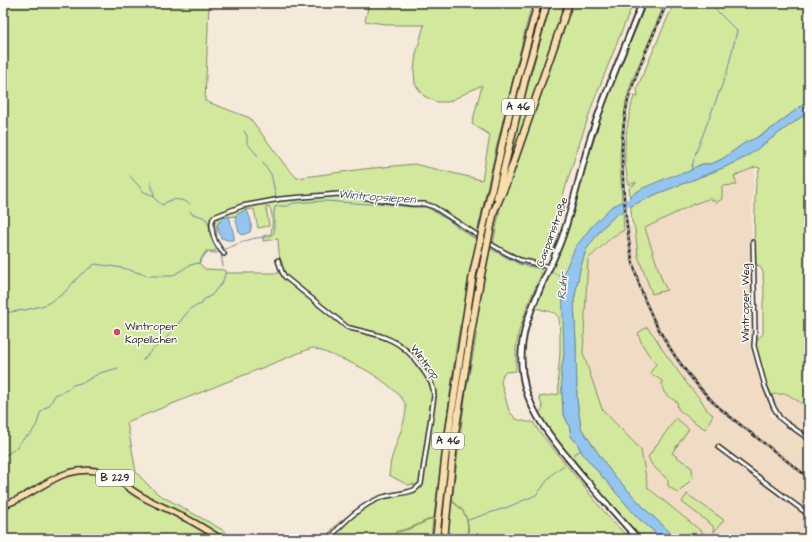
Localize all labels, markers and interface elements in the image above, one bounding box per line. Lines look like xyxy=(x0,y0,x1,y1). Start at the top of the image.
road number: A 46 xyxy=(502,99,534,115)
water label: Wintropsiepen xyxy=(338,186,417,208)
street label: Casparistraße xyxy=(532,195,572,269)
street label: Wintroper Weg xyxy=(738,263,754,342)
water label: Ruhr xyxy=(553,270,573,300)
place label: Wintroper Kapellchen xyxy=(125,319,177,347)
marker: Wintroper Kapellchen xyxy=(112,327,122,337)
street label: Wintrop xyxy=(407,341,443,383)
road number: A 46 xyxy=(432,433,464,449)
road number: B 229 xyxy=(96,470,134,486)

